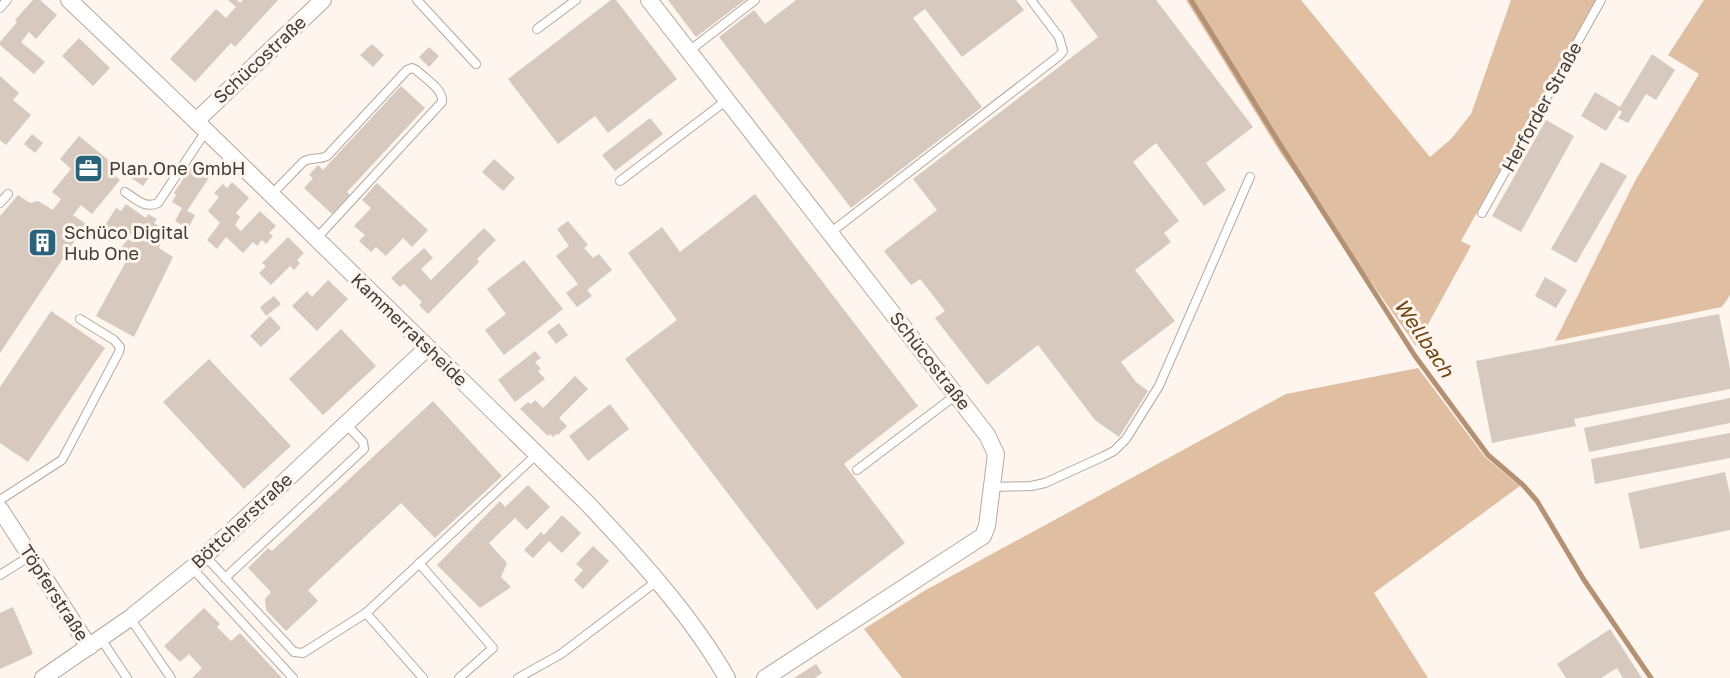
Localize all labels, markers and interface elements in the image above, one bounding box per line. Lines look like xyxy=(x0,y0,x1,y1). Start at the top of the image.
street label: Schücostraße xyxy=(208,11,310,108)
street label: Herforder Straße xyxy=(1496,38,1586,175)
office icon: Plan.One GmbH xyxy=(72,153,104,185)
place label: Plan.One GmbH xyxy=(109,157,246,179)
place label: Schüco Digital Hub One xyxy=(64,221,189,264)
building icon: Schüco Digital Hub One xyxy=(27,227,59,259)
street label: Kammerratsheide xyxy=(347,268,472,390)
water label: Wellbach xyxy=(1390,294,1460,382)
street label: Schücostraße xyxy=(886,307,976,414)
street label: Böttcherstraße xyxy=(186,468,296,573)
street label: Töpferstraße xyxy=(16,540,94,645)

